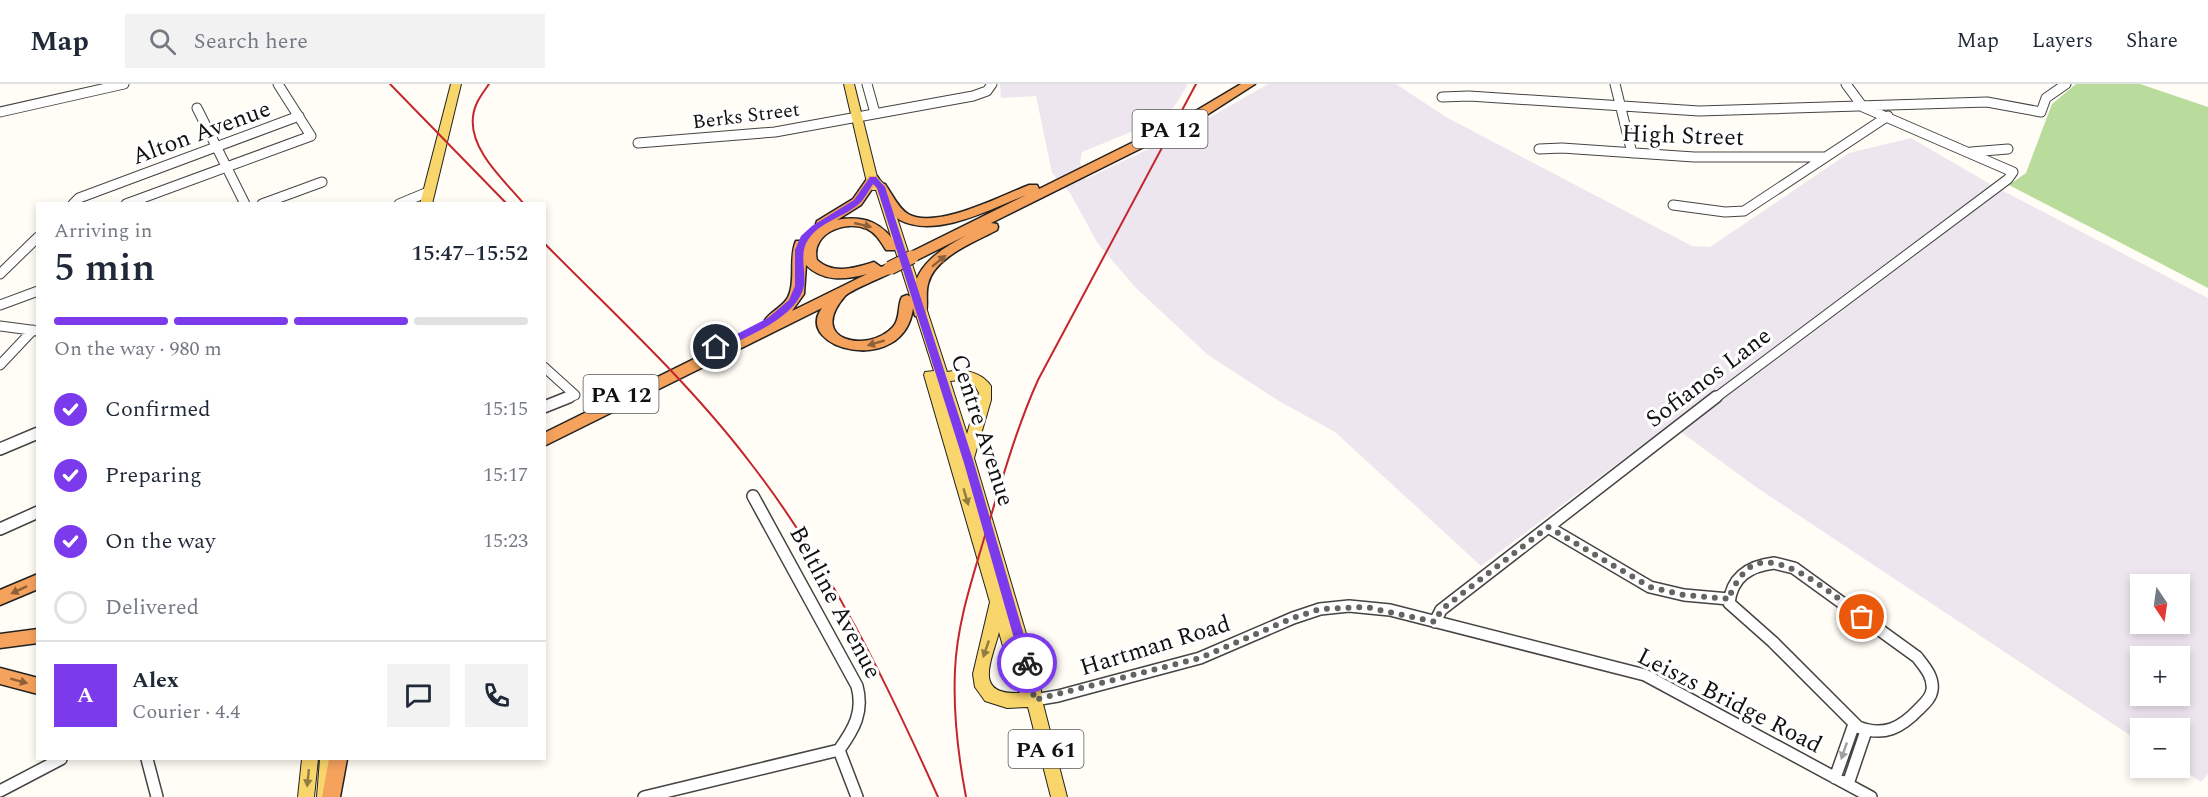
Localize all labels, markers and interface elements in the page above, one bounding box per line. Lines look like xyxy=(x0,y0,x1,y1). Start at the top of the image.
search box xyxy=(125,14,545,68)
text: Map xyxy=(30,20,89,63)
icon: search xyxy=(146,25,179,58)
text: Search here xyxy=(194,25,308,58)
text: Map xyxy=(1957,25,1999,57)
text: Layers xyxy=(2032,25,2093,57)
text: Share xyxy=(2126,25,2178,57)
street label: Alton Avenue xyxy=(127,91,276,175)
street label: Berks Street xyxy=(691,95,801,137)
road number: PA 12 xyxy=(1132,110,1208,148)
street label: High Street xyxy=(1621,116,1745,156)
text: Arriving in xyxy=(54,216,152,246)
one-way arrow xyxy=(854,220,872,230)
text: 15:47–15:52 xyxy=(411,237,528,270)
text: 5 min xyxy=(54,239,155,298)
one-way arrow xyxy=(931,255,946,268)
street label: Sofianos Lane xyxy=(1638,318,1779,437)
pin xyxy=(690,321,741,372)
icon: home xyxy=(699,330,732,363)
text: On the way · 980 m xyxy=(54,334,222,364)
one-way arrow xyxy=(867,338,885,348)
street label: Centre Avenue xyxy=(940,350,1024,511)
road number: PA 12 xyxy=(584,375,658,413)
icon: check xyxy=(54,393,87,426)
text: Confirmed xyxy=(105,393,211,426)
text: 15:15 xyxy=(483,394,528,424)
icon: check xyxy=(54,459,87,492)
text: Preparing xyxy=(105,459,202,492)
text: 15:17 xyxy=(483,460,528,490)
one-way arrow xyxy=(962,487,972,506)
street label: Beltline Avenue xyxy=(780,520,891,685)
icon: check xyxy=(54,525,87,558)
text: On the way xyxy=(105,525,216,558)
text: 15:23 xyxy=(483,526,528,556)
north arrow xyxy=(2130,574,2190,634)
map controls xyxy=(2130,574,2190,778)
one-way arrow xyxy=(10,585,27,594)
text: Delivered xyxy=(105,591,199,624)
pin xyxy=(1836,591,1887,642)
icon: bag xyxy=(1845,600,1878,633)
street label: Hartman Road xyxy=(1076,606,1235,686)
courier xyxy=(997,633,1057,693)
street label: Leiszs Bridge Road xyxy=(1631,639,1828,763)
one-way arrow xyxy=(980,640,990,658)
button: + xyxy=(2130,646,2190,706)
icon: bike xyxy=(1011,647,1044,680)
text: Alex xyxy=(132,664,179,697)
button: chat xyxy=(387,664,450,727)
button: phone xyxy=(465,664,528,727)
one-way arrow xyxy=(10,677,28,686)
text: A xyxy=(77,679,94,712)
text: Courier · 4.4 xyxy=(132,697,240,727)
button: − xyxy=(2130,718,2190,778)
road number: PA 61 xyxy=(1008,730,1084,768)
one-way arrow xyxy=(1839,742,1849,760)
one-way arrow xyxy=(303,769,313,788)

